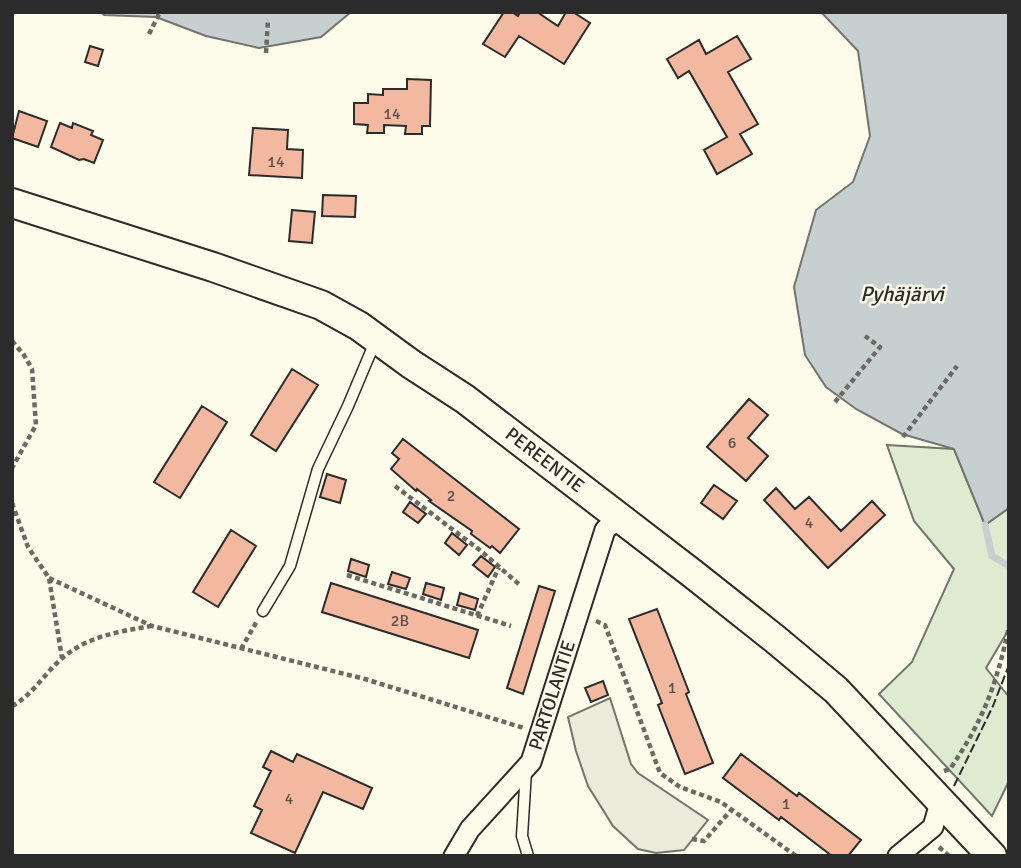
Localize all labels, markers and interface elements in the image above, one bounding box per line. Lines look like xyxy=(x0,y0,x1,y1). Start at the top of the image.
house number: 14 xyxy=(383,104,401,124)
house number: 14 xyxy=(267,152,285,172)
water label: Pyhäjärvi xyxy=(860,281,946,307)
street label: PEREENTIE xyxy=(500,422,589,498)
house number: 6 xyxy=(728,433,736,453)
house number: 2 xyxy=(447,486,455,506)
house number: 4 xyxy=(805,513,814,533)
house number: 2B xyxy=(391,611,409,631)
street label: PARTOLANTIE xyxy=(524,637,581,753)
house number: 1 xyxy=(668,678,676,698)
house number: 4 xyxy=(285,789,294,809)
house number: 1 xyxy=(782,794,790,814)

